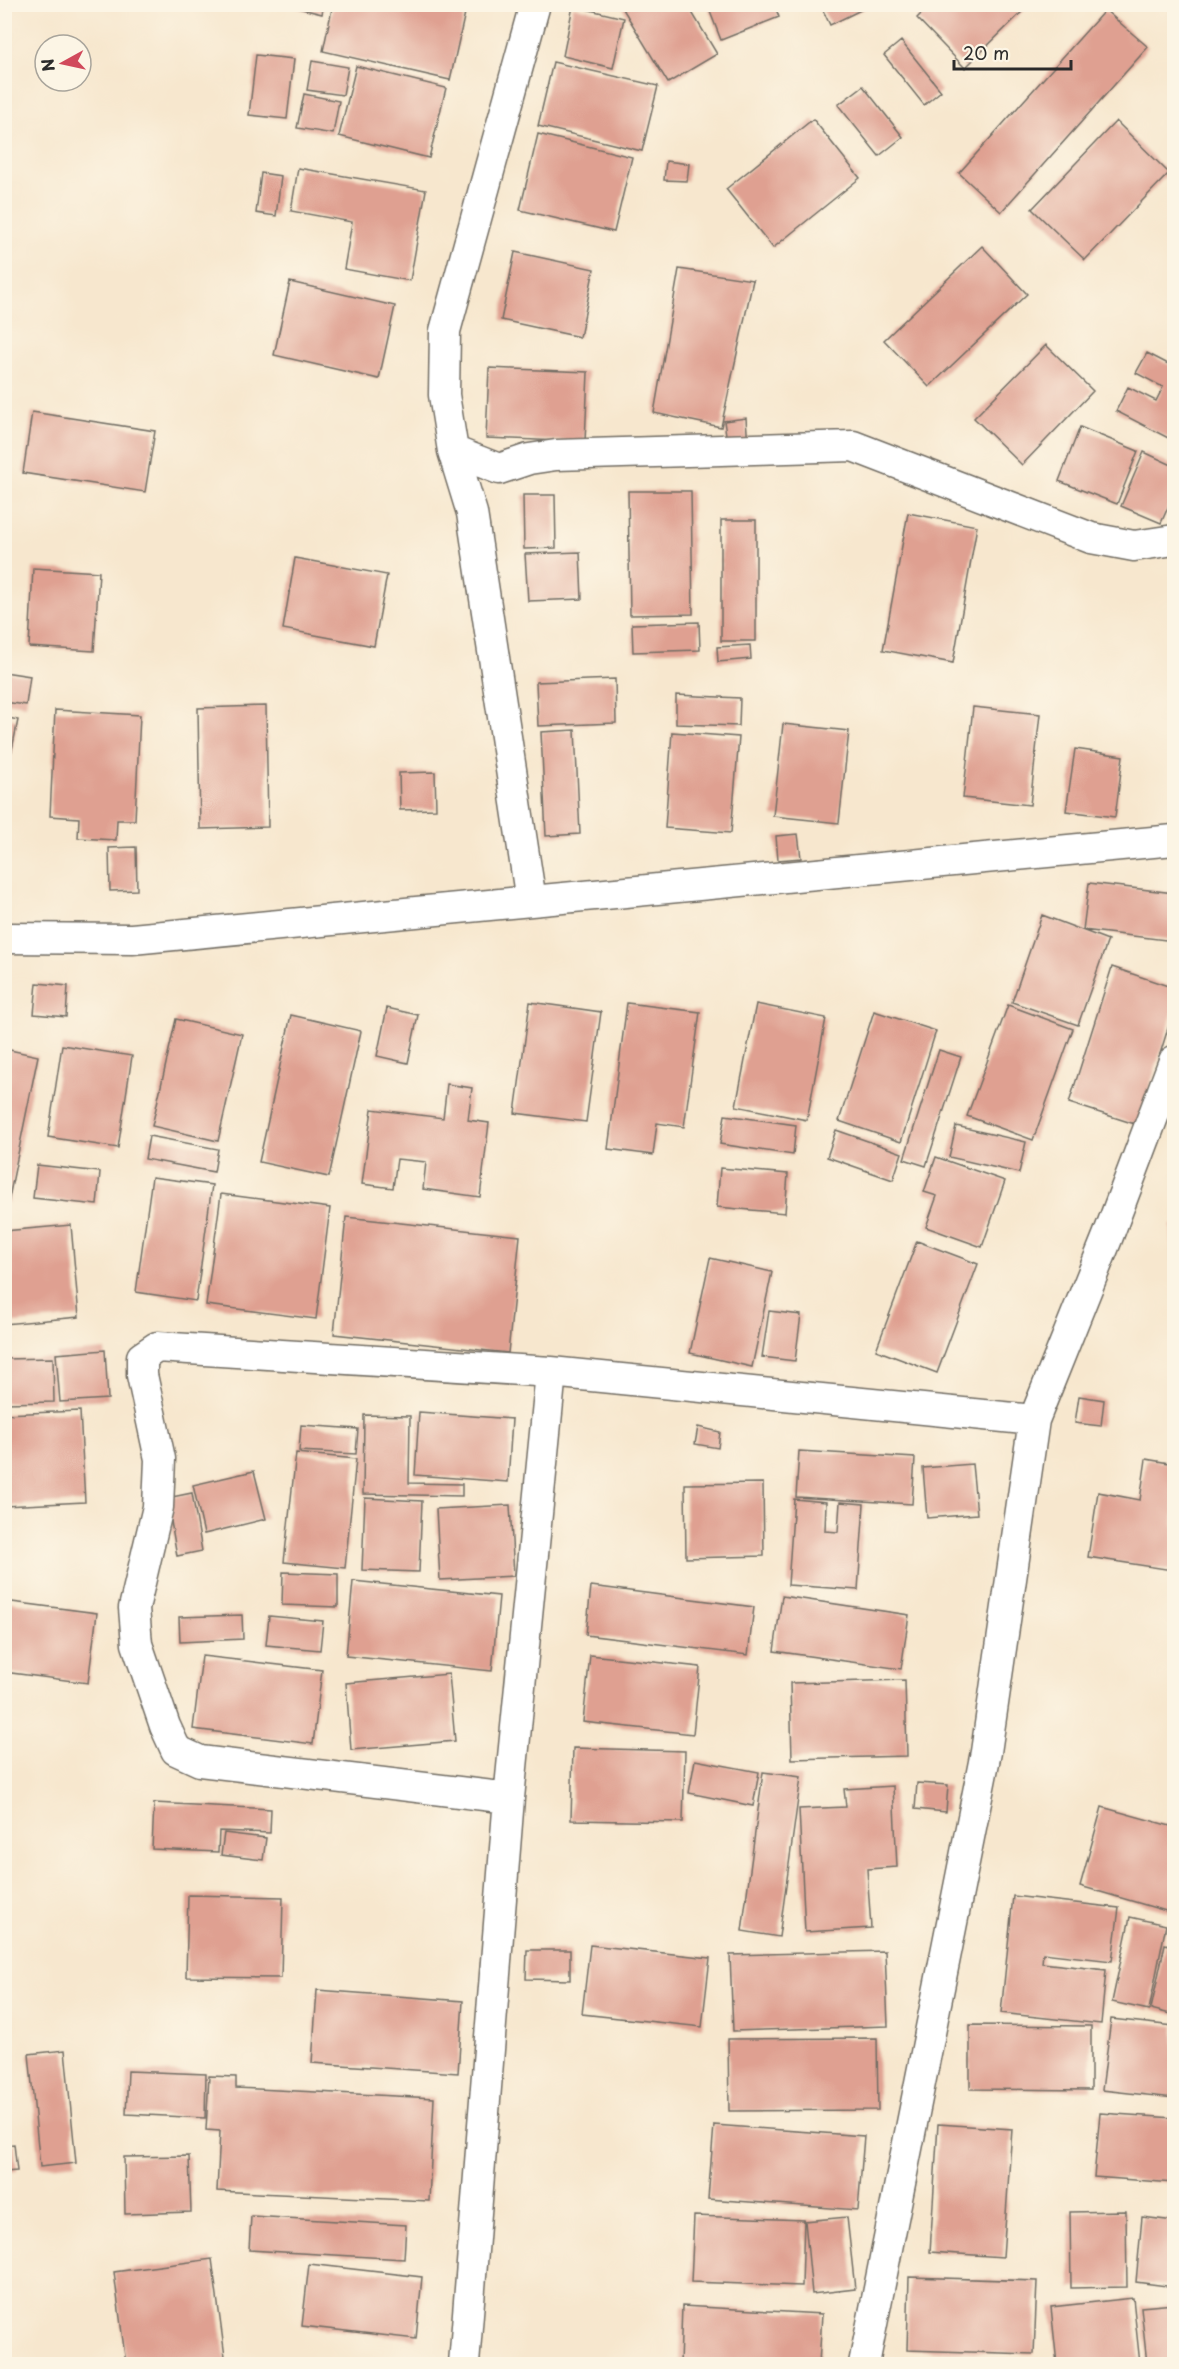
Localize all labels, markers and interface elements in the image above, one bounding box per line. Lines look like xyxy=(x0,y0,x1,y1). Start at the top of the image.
north arrow xyxy=(33,33,93,93)
scale bar xyxy=(954,33,1071,71)
text: 20 m xyxy=(963,39,1009,66)
text: N xyxy=(34,57,60,73)

